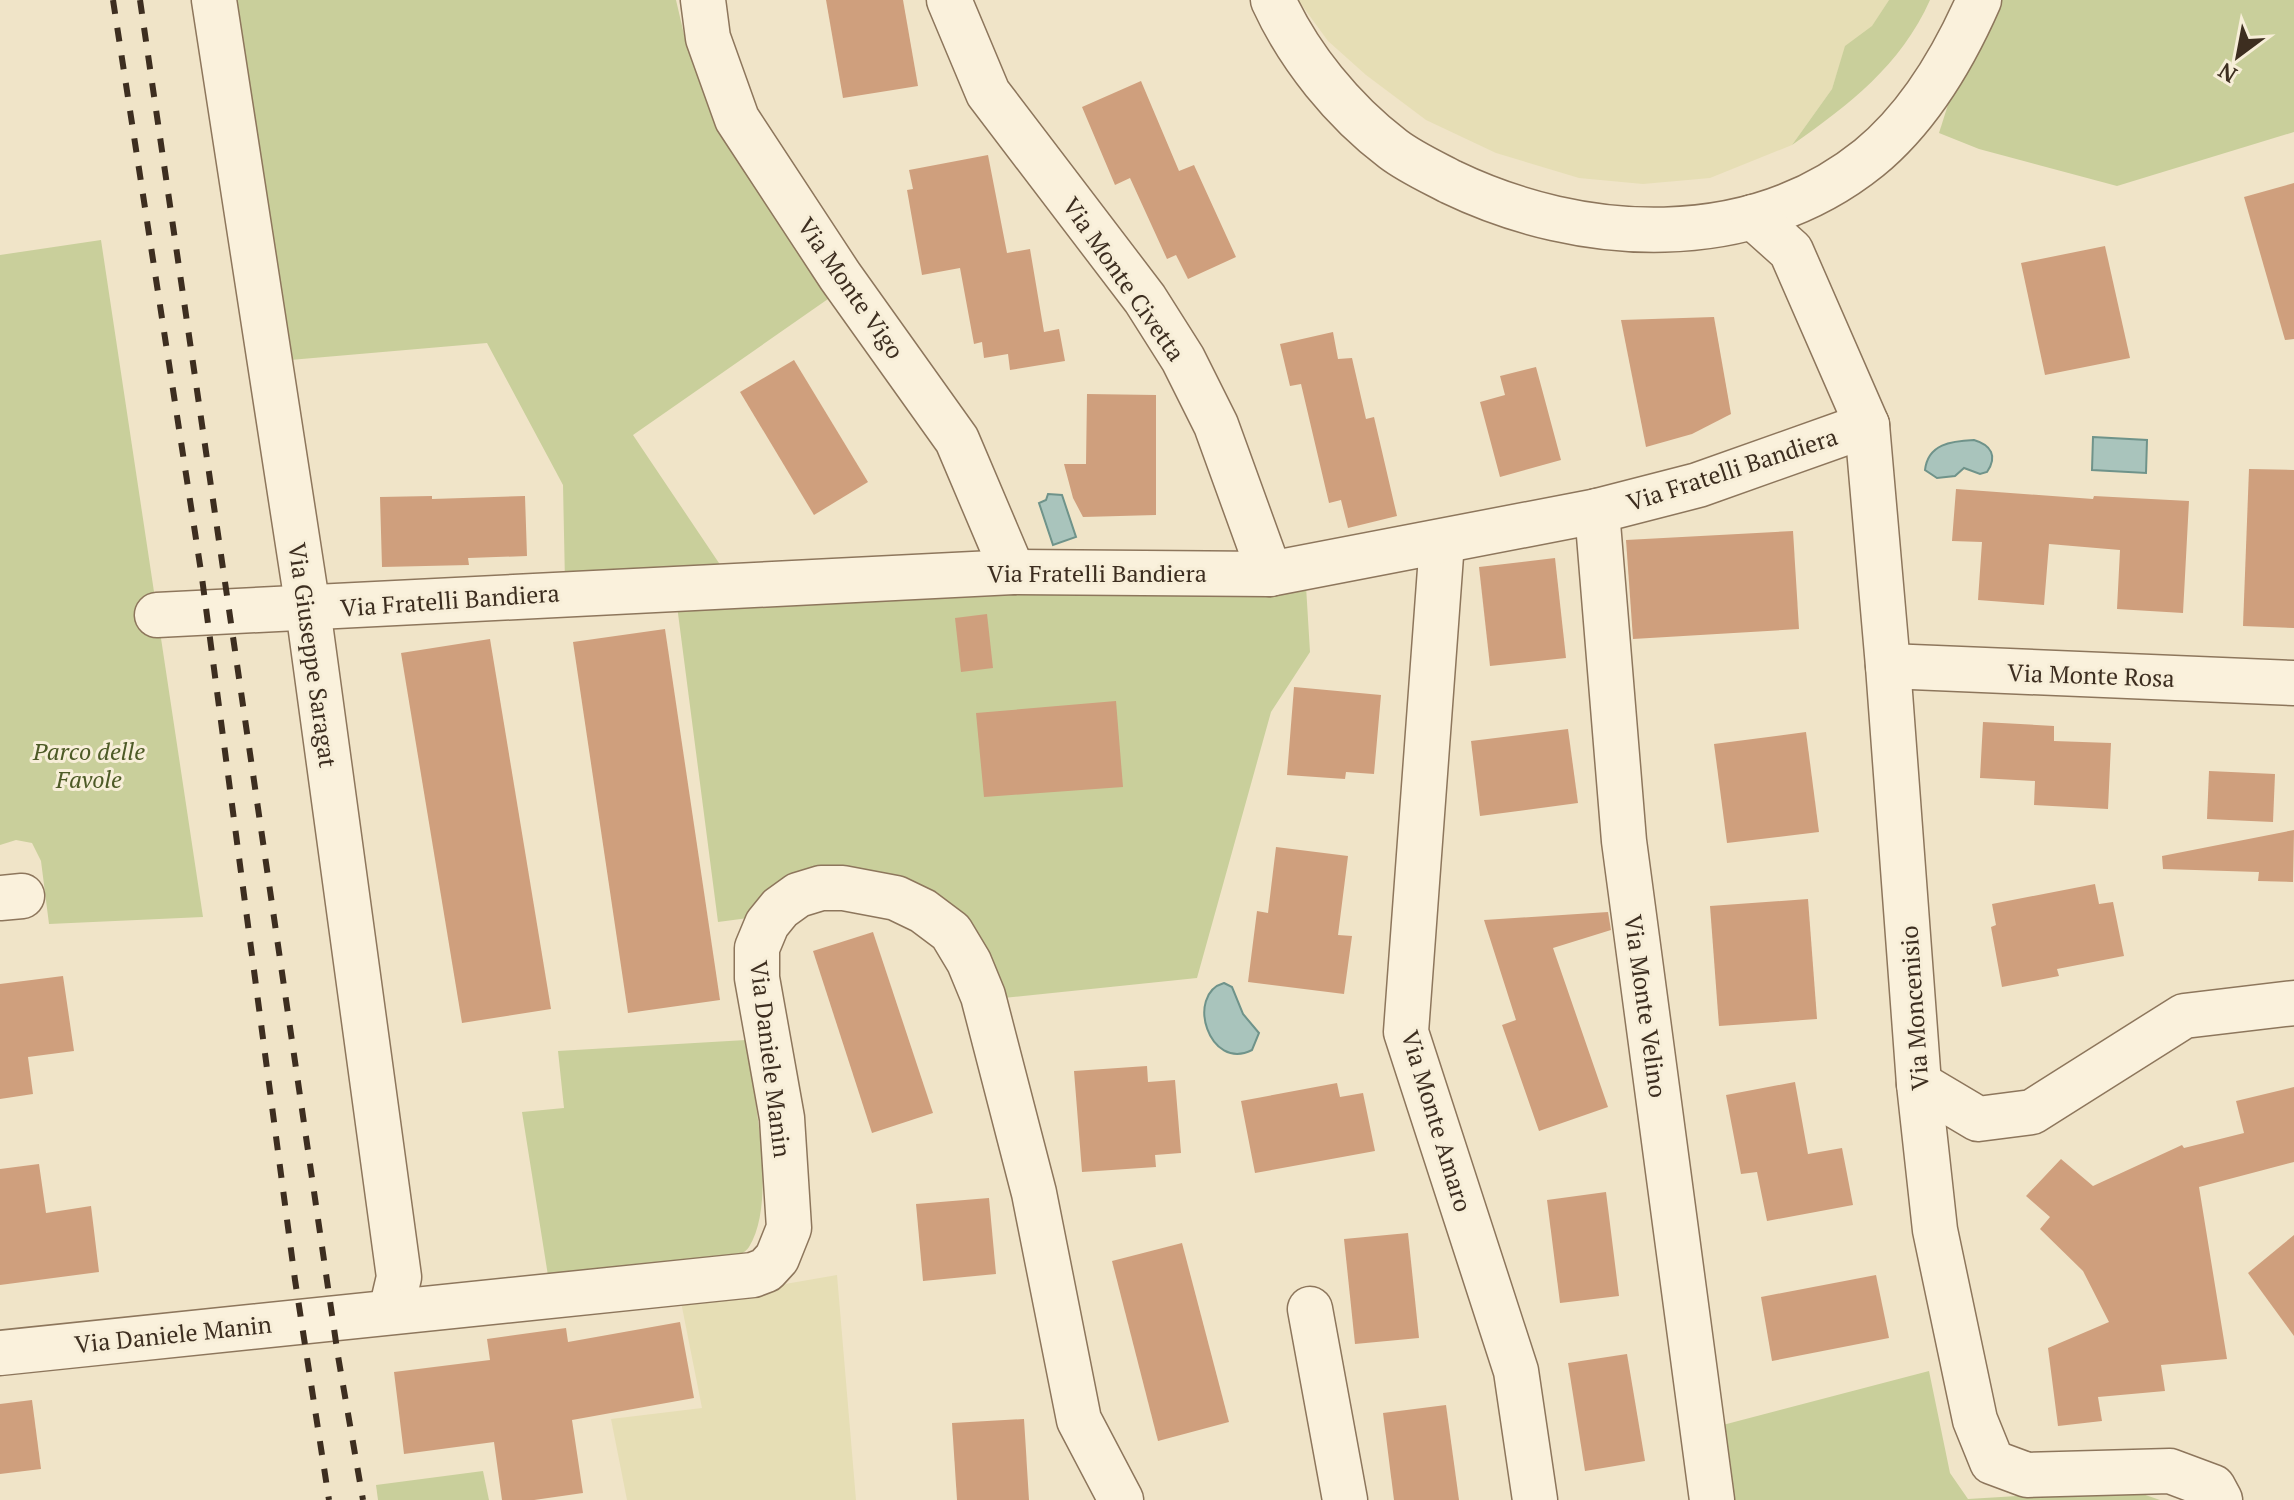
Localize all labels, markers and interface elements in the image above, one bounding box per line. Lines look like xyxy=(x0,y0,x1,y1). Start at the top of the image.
north arrow xyxy=(2198,16,2278,96)
text: N xyxy=(2212,57,2242,90)
street label: Via Monte Civetta xyxy=(1056,191,1192,367)
street label: Via Monte Vigo xyxy=(790,211,912,365)
street label: Via Fratelli Bandiera xyxy=(1623,420,1841,518)
street label: Via Giuseppe Saragat xyxy=(281,541,345,770)
street label: Via Fratelli Bandiera xyxy=(987,557,1207,589)
street label: Via Fratelli Bandiera xyxy=(339,576,561,624)
street label: Via Monte Rosa xyxy=(2007,656,2175,694)
park label: Parco delle Favole xyxy=(32,735,145,795)
street label: Via Monte Velino xyxy=(1617,913,1675,1099)
street label: Via Moncenisio xyxy=(1892,925,1936,1091)
street label: Via Daniele Manin xyxy=(743,959,799,1159)
street label: Via Monte Amaro xyxy=(1394,1026,1480,1216)
street label: Via Daniele Manin xyxy=(73,1308,273,1360)

